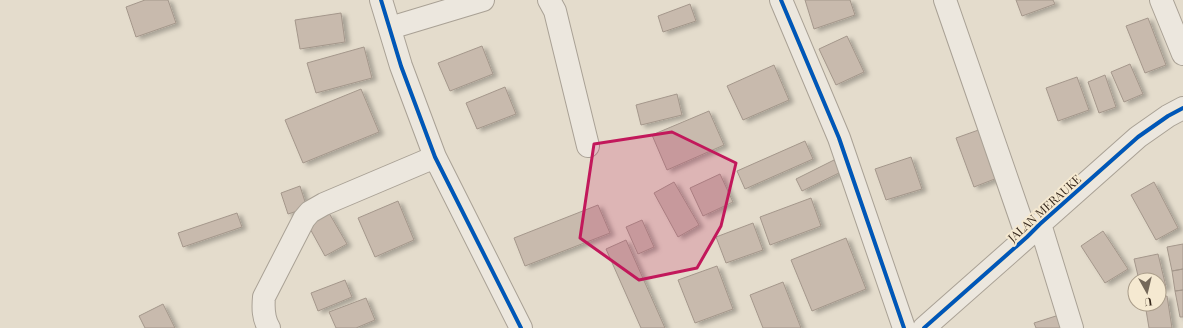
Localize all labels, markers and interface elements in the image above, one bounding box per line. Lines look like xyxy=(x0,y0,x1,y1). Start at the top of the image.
street label: JALAN MERAUKE xyxy=(1003,171,1084,246)
north arrow xyxy=(1127,272,1167,312)
text: U xyxy=(1143,294,1153,310)

